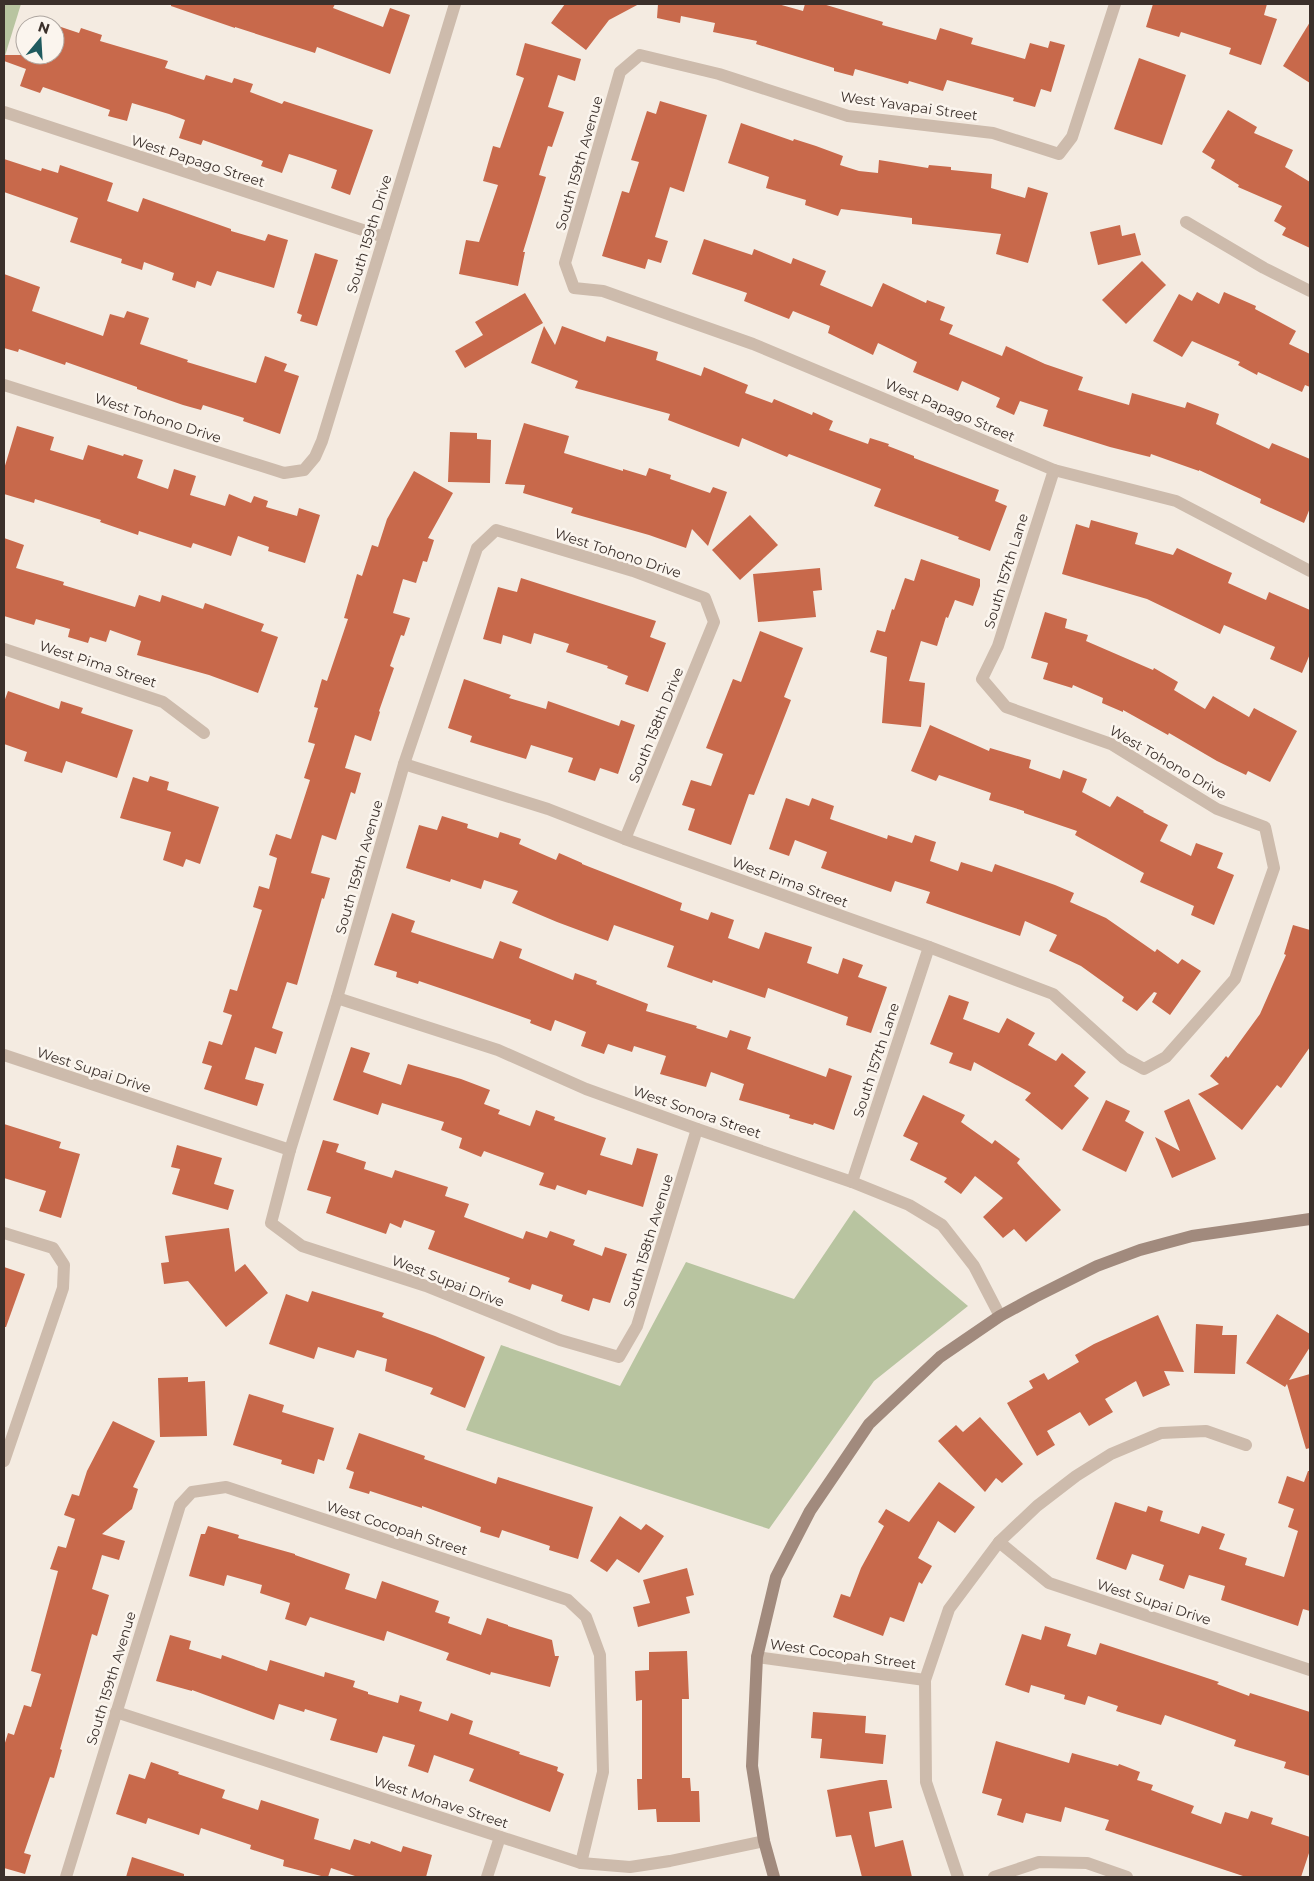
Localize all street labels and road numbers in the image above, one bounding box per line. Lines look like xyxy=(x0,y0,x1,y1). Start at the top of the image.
street label: West Yavapai Street xyxy=(839,87,979,125)
street label: South 159th Avenue xyxy=(551,94,607,232)
street label: West Papago Street xyxy=(129,131,267,191)
street label: South 159th Drive xyxy=(342,173,396,295)
street label: West Papago Street xyxy=(882,374,1018,446)
street label: West Tohono Drive xyxy=(92,389,224,447)
street label: South 157th Lane xyxy=(980,511,1032,631)
street label: West Tohono Drive xyxy=(552,524,684,582)
street label: West Pima Street xyxy=(37,637,159,692)
street label: South 158th Drive xyxy=(625,665,687,785)
street label: West Tohono Drive xyxy=(1106,721,1230,803)
street label: South 159th Avenue xyxy=(331,798,387,936)
street label: West Pima Street xyxy=(729,853,851,911)
street label: South 157th Lane xyxy=(849,1000,903,1120)
street label: West Supai Drive xyxy=(35,1043,153,1097)
street label: West Sonora Street xyxy=(631,1082,764,1142)
street label: South 158th Avenue xyxy=(619,1172,677,1310)
street label: West Supai Drive xyxy=(389,1251,507,1311)
street label: West Cocopah Street xyxy=(324,1497,470,1559)
street label: West Supai Drive xyxy=(1095,1575,1213,1629)
street label: South 159th Avenue xyxy=(82,1609,140,1747)
street label: West Cocopah Street xyxy=(769,1635,918,1673)
street label: West Mohave Street xyxy=(371,1772,511,1832)

